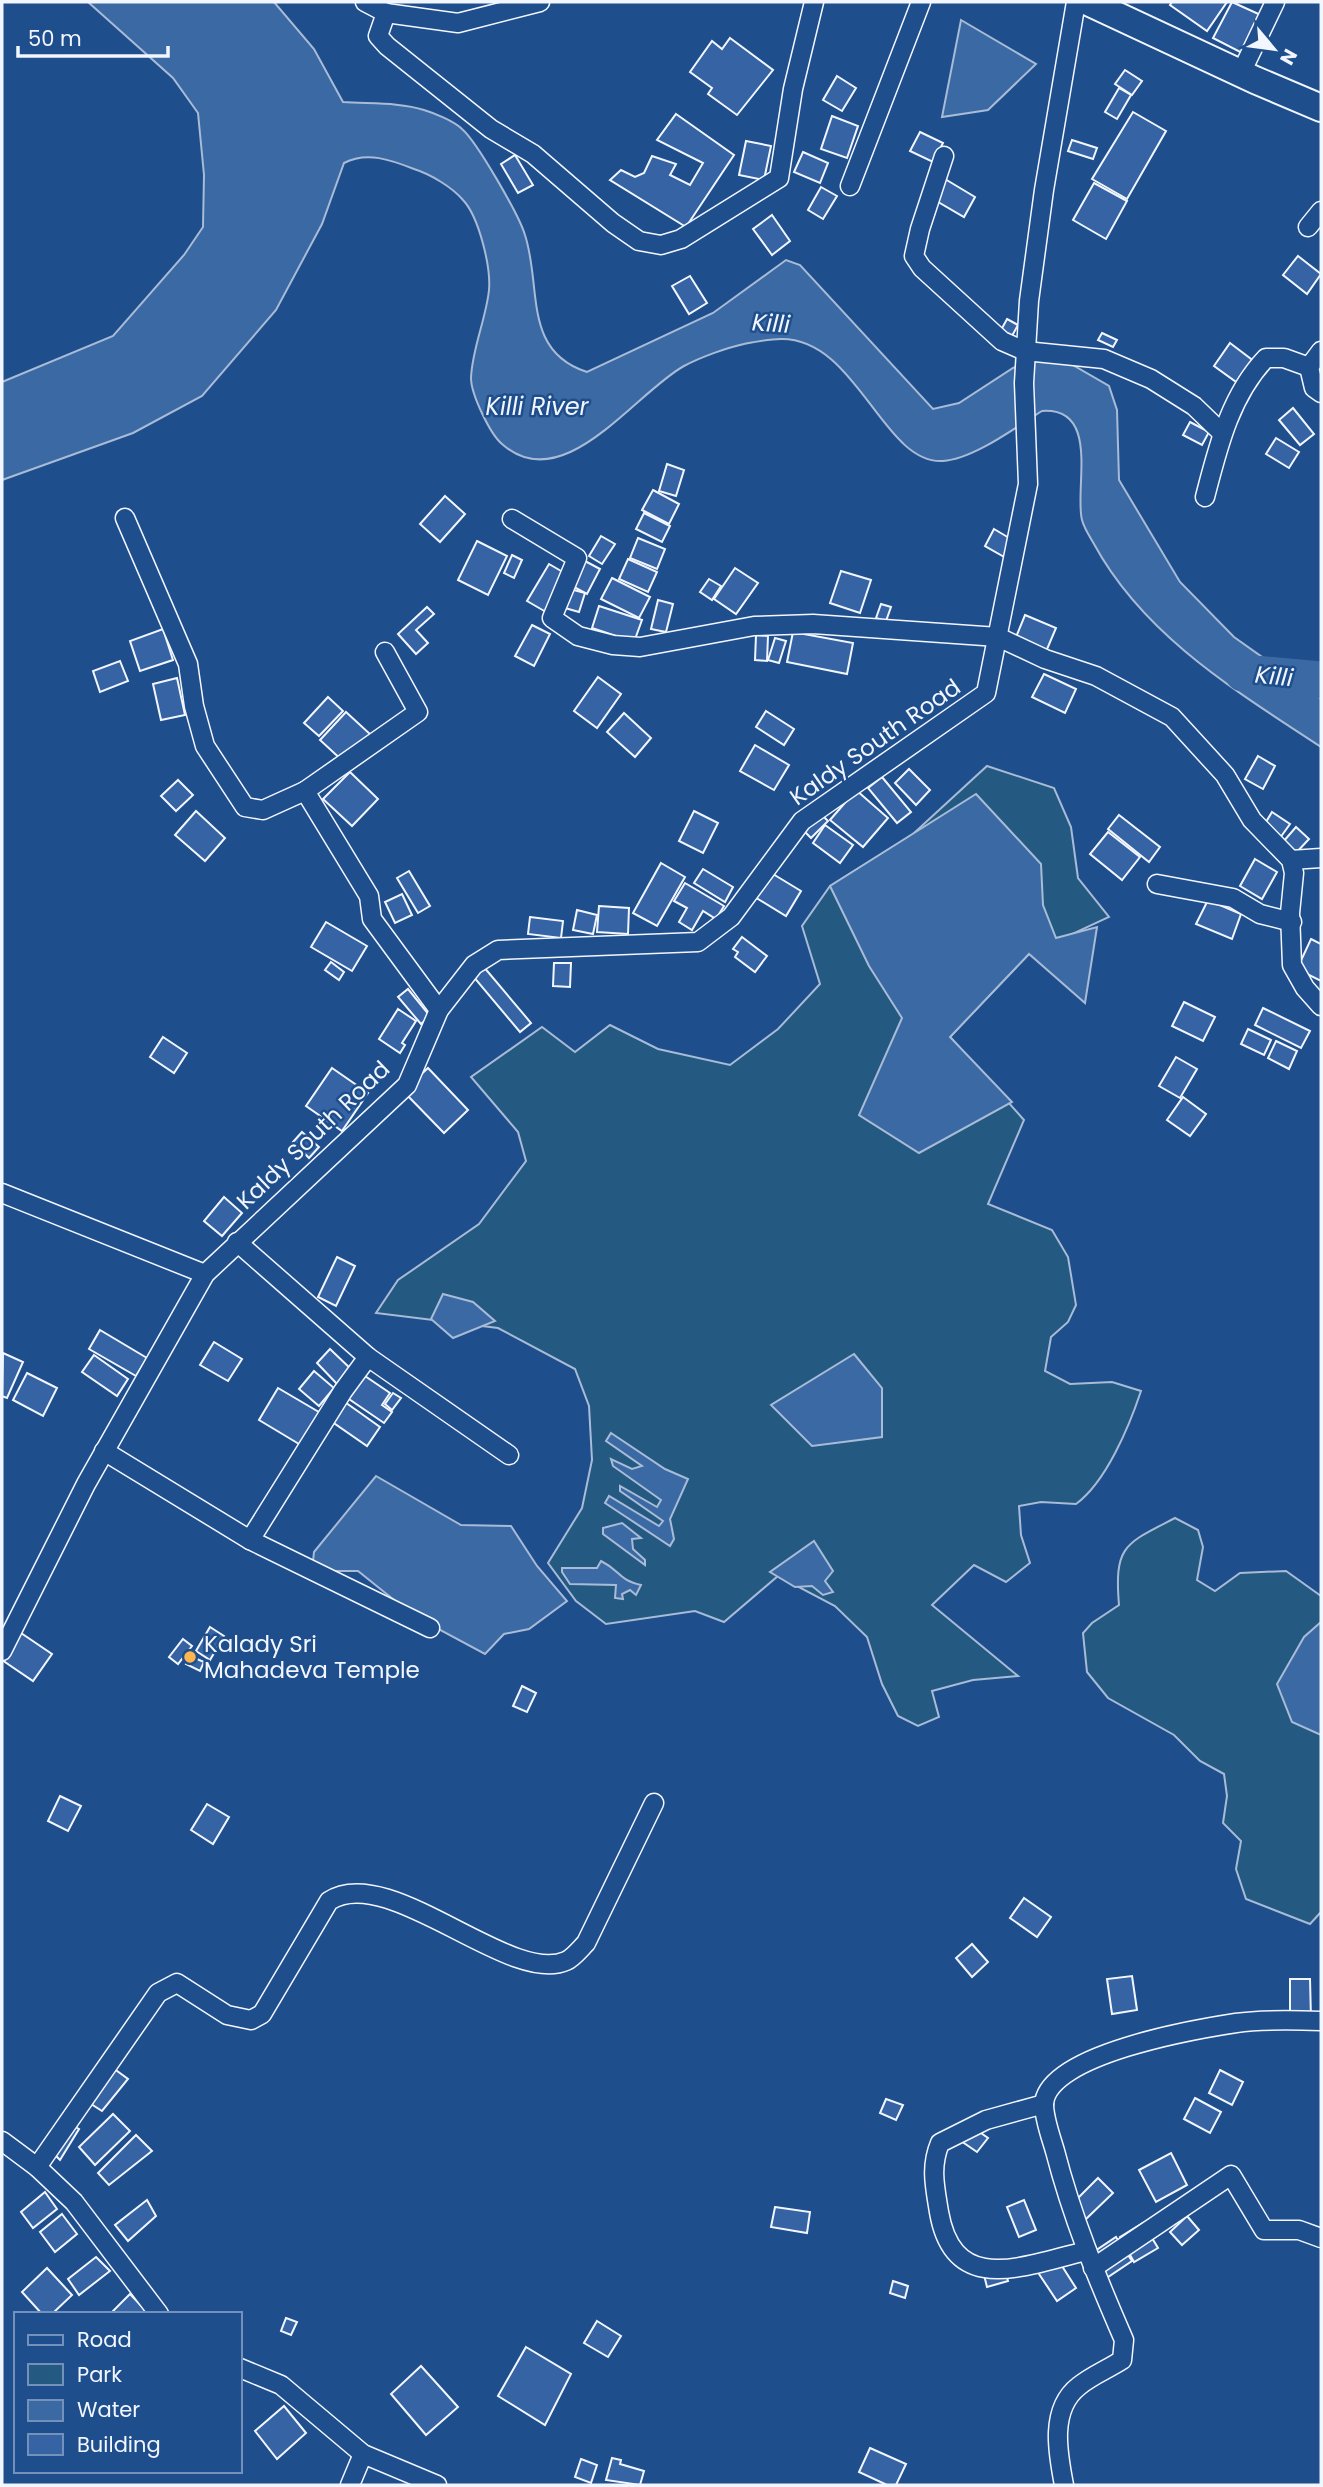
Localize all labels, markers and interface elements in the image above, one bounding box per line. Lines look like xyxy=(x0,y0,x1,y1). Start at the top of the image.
scale bar xyxy=(18,14,168,58)
north arrow xyxy=(1239,14,1309,84)
text: 50 m xyxy=(28,24,82,53)
text: N xyxy=(1273,44,1304,70)
water label: Killi xyxy=(751,305,792,341)
water label: Killi River xyxy=(486,390,590,423)
water label: Killi xyxy=(1253,658,1296,695)
street label: Kaldy South Road xyxy=(783,671,967,813)
street label: Kaldy South Road xyxy=(229,1053,397,1217)
place label: Kalady Sri Mahadeva Temple xyxy=(204,1628,420,1686)
marker: Kalady Sri Mahadeva Temple xyxy=(182,1649,198,1665)
legend xyxy=(14,2312,242,2473)
text: Road xyxy=(77,2325,132,2354)
text: Park xyxy=(77,2360,122,2389)
text: Water xyxy=(77,2395,140,2424)
text: Building xyxy=(77,2430,161,2459)

